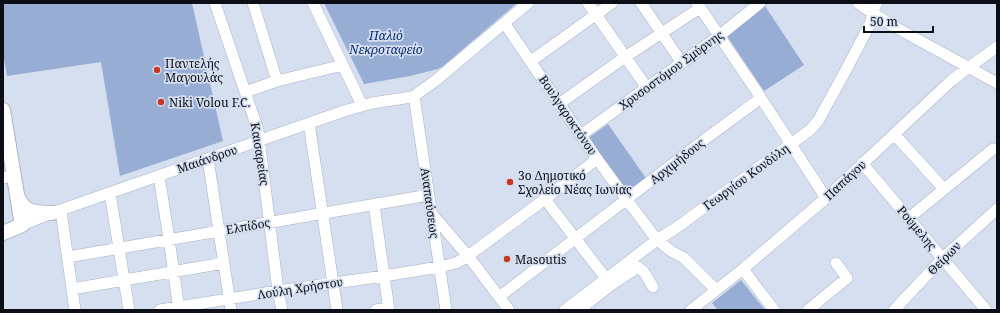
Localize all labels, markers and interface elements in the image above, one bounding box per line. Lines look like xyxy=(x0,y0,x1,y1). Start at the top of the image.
scale bar xyxy=(864,8,933,34)
text: 50 m xyxy=(870,13,898,30)
street label: Χρυσοστόμου Σμύρνης xyxy=(615,26,727,114)
park label: Παλιό Νεκροταφείο xyxy=(348,27,423,58)
place label: Παντελής Μαγουλάς xyxy=(165,55,223,86)
marker: Παντελής Μαγουλάς xyxy=(152,65,162,75)
street label: Βουλγαροκτόνου xyxy=(535,72,601,158)
place label: Niki Volou F.C. xyxy=(169,94,250,111)
marker: Niki Volou F.C. xyxy=(156,97,166,107)
street label: Καισαρείας xyxy=(247,121,273,187)
street label: Αρχιμήδους xyxy=(646,134,708,188)
street label: Γεωργίου Κονδύλη xyxy=(700,140,792,214)
street label: Μαιάνδρου xyxy=(175,141,239,177)
street label: Παπάγου xyxy=(820,156,870,204)
street label: Αναπαύσεως xyxy=(417,166,443,240)
place label: 3ο Δημοτικό Σχολείο Νέας Ιωνίας xyxy=(518,167,632,198)
marker: 3ο Δημοτικό Σχολείο Νέας Ιωνίας xyxy=(505,177,515,187)
street label: Ρούμελης xyxy=(893,202,941,254)
street label: Ελπίδος xyxy=(225,214,272,238)
street label: Θείρων xyxy=(924,238,964,278)
place label: Masoutis xyxy=(515,251,566,268)
marker: Masoutis xyxy=(502,254,512,264)
street label: Λούλη Χρήστου xyxy=(256,273,344,303)

